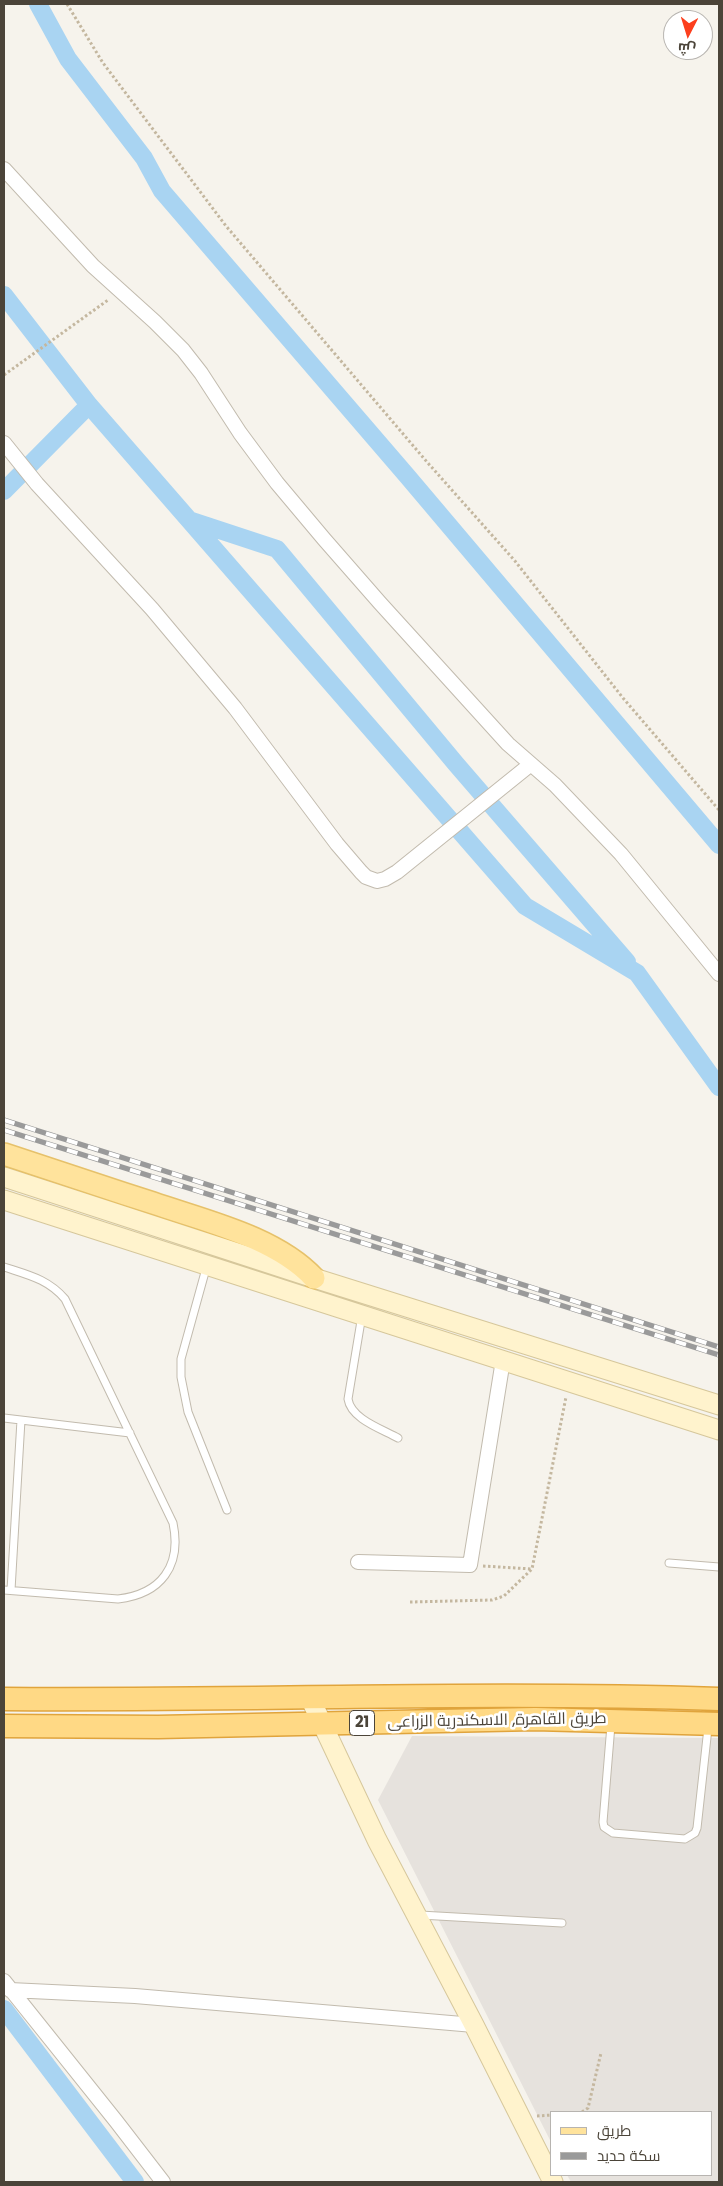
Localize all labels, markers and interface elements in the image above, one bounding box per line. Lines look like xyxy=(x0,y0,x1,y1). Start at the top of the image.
north arrow xyxy=(663,10,713,60)
text: ش xyxy=(677,38,697,60)
street label: طريق القاهرة, الاسكندرية الزراعى xyxy=(387,1709,607,1733)
road number: 21 xyxy=(350,1710,374,1736)
legend xyxy=(550,2111,713,2176)
text: طريق xyxy=(597,2120,631,2141)
text: سكة حديد xyxy=(597,2145,660,2166)

